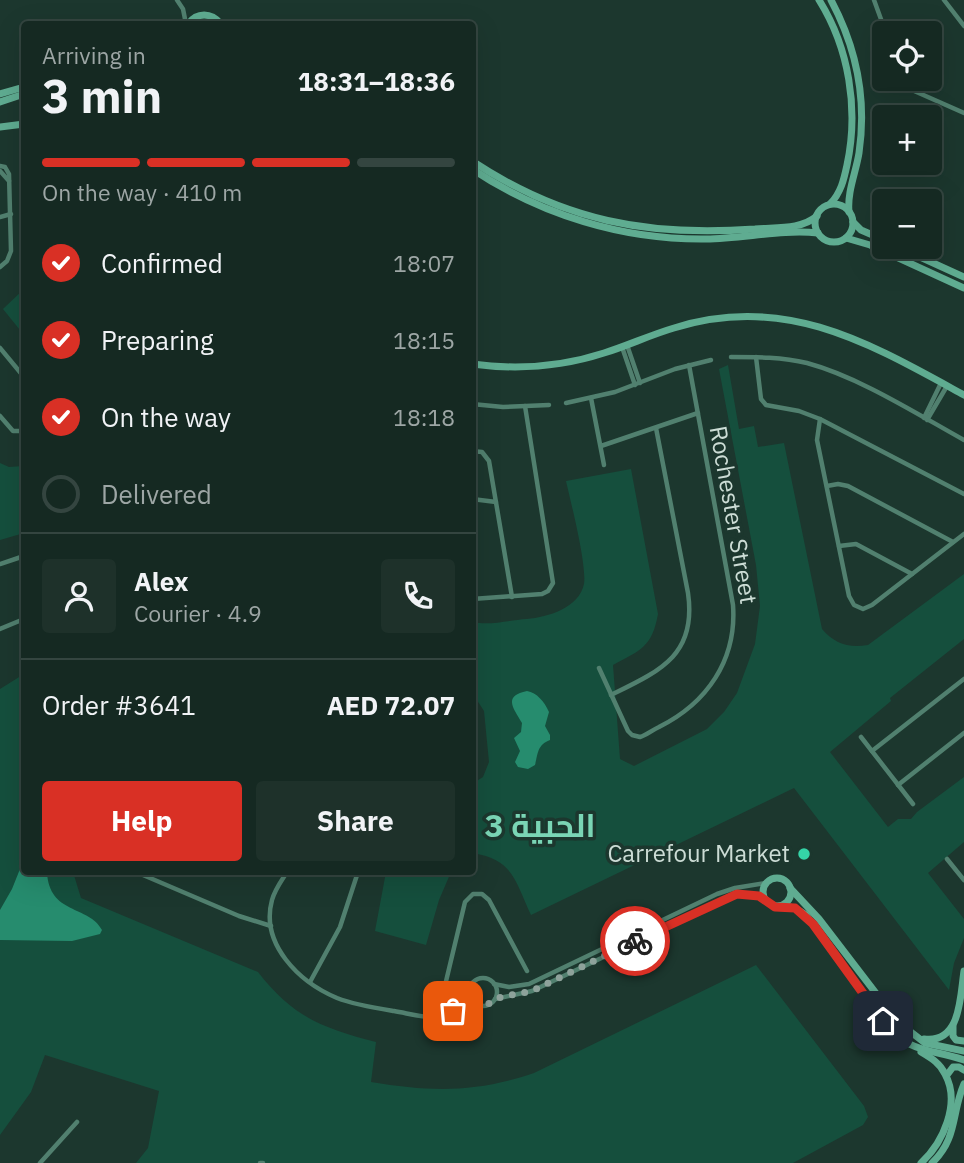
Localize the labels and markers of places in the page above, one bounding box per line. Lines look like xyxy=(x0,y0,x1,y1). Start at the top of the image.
place label: Carrefour Market xyxy=(607,837,790,869)
marker: Carrefour Market xyxy=(796,846,812,862)
pin xyxy=(423,981,483,1041)
pin xyxy=(853,991,913,1051)

